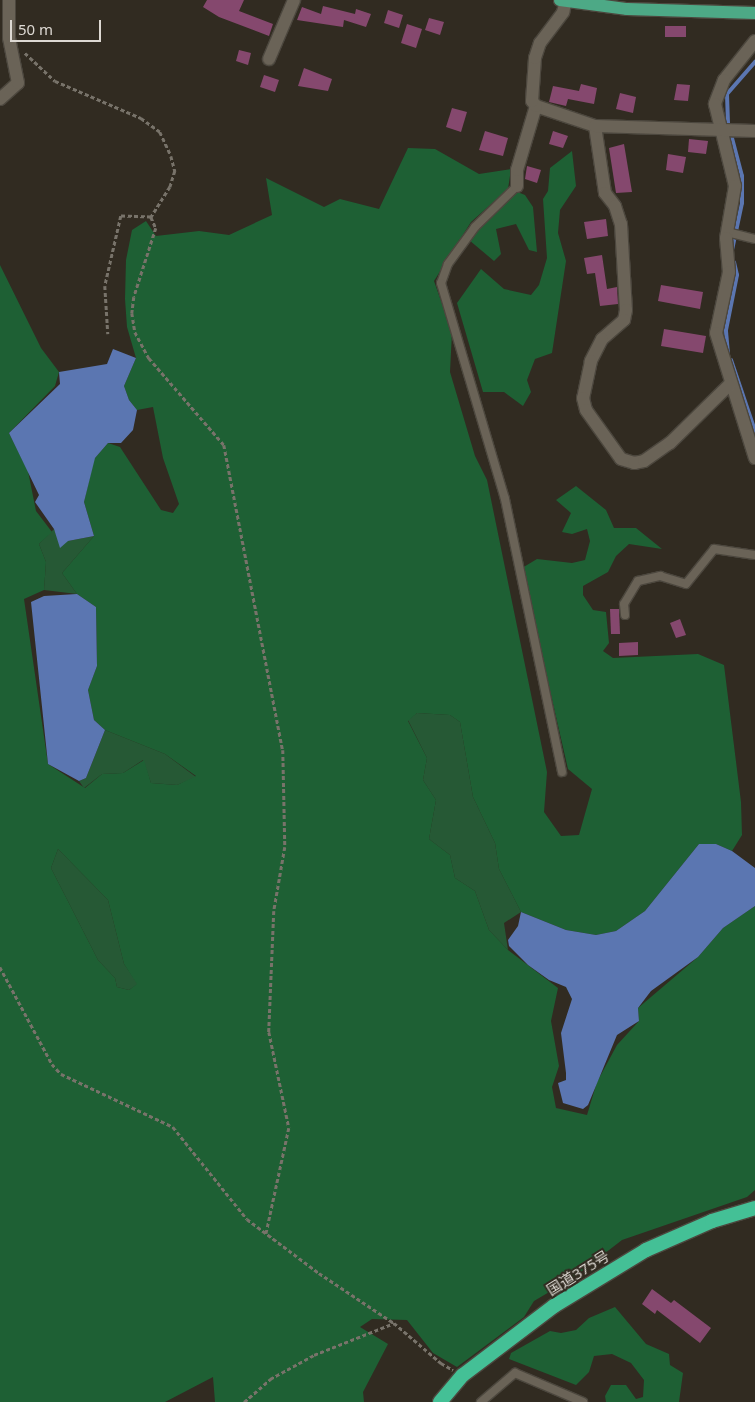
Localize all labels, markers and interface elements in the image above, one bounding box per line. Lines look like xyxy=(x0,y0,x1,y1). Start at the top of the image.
scale bar xyxy=(12,10,104,42)
text: 50 m xyxy=(18,19,53,39)
street label: 国道375号 xyxy=(543,1247,613,1299)

